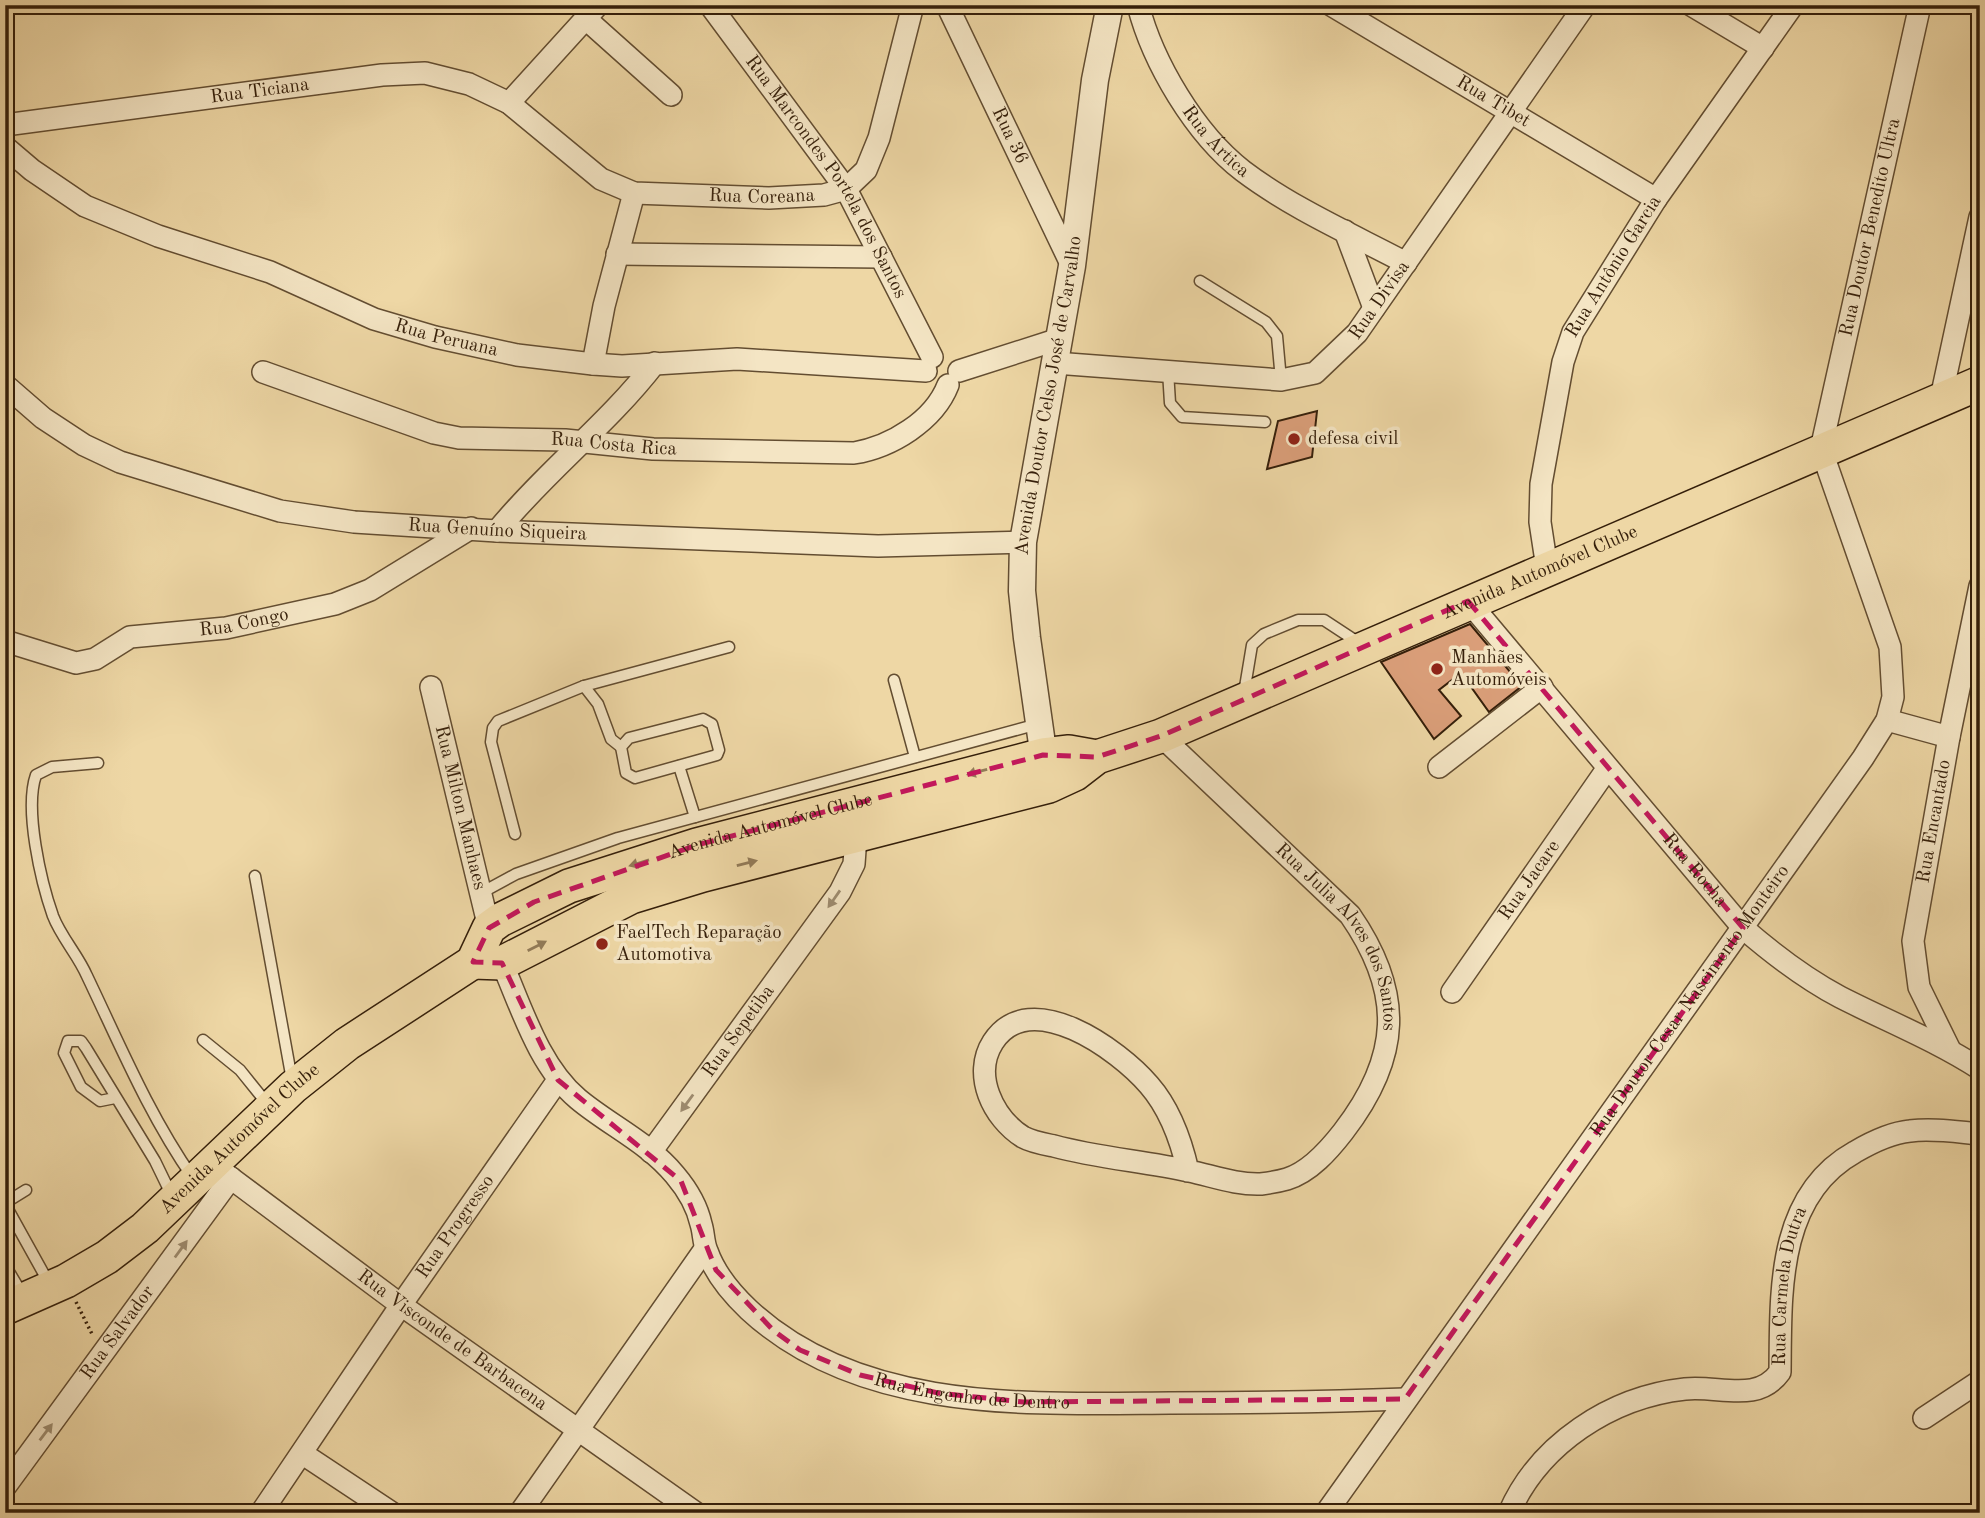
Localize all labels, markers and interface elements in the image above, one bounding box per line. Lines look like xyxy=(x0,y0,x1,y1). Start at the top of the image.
street label: Rua Marcondes Portela dos Santos xyxy=(741,52,910,302)
street label: Rua Tibet xyxy=(1453,73,1534,131)
street label: Rua Ticiana xyxy=(209,75,311,107)
street label: Rua Ártica xyxy=(1178,102,1253,182)
street label: Rua 36 xyxy=(988,104,1031,167)
street label: Rua Doutor Benedito Ultra xyxy=(1837,116,1904,338)
street label: Rua Coreana xyxy=(708,186,816,208)
street label: Rua Antônio Garcia xyxy=(1562,192,1665,341)
street label: Avenida Doutor Celso José de Carvalho xyxy=(1013,235,1085,556)
street label: Rua Divisa xyxy=(1346,257,1414,343)
street label: Rua Peruana xyxy=(392,316,500,360)
street label: Rua Costa Rica xyxy=(550,430,678,459)
place label: defesa civil xyxy=(1308,430,1398,449)
marker: defesa civil xyxy=(1286,431,1302,447)
street label: Rua Genuíno Siqueira xyxy=(407,516,588,544)
street label: Avenida Automóvel Clube xyxy=(1440,522,1641,623)
street label: Rua Congo xyxy=(198,605,290,640)
place label: Manhães Automóveis xyxy=(1451,649,1547,690)
marker: Manhães Automóveis xyxy=(1429,661,1445,677)
street label: Rua Milton Manhaes xyxy=(431,723,489,892)
street label: Rua Encantado xyxy=(1914,758,1954,885)
one-way arrow xyxy=(966,767,988,778)
street label: Avenida Automóvel Clube xyxy=(666,790,875,863)
street label: Rua Rocha xyxy=(1658,830,1731,911)
street label: Rua Jacare xyxy=(1495,837,1564,924)
street label: Rua Julia Alves dos Santos xyxy=(1271,840,1398,1031)
one-way arrow xyxy=(737,857,759,868)
one-way arrow xyxy=(628,858,649,868)
street label: Rua Doutor Cesar Nascimento Monteiro xyxy=(1587,862,1793,1141)
one-way arrow xyxy=(828,889,841,909)
place label: FaelTech Reparação Automotiva xyxy=(616,924,782,965)
marker: FaelTech Reparação Automotiva xyxy=(594,936,610,952)
one-way arrow xyxy=(527,940,547,952)
street label: Rua Sepetiba xyxy=(699,982,779,1081)
street label: Avenida Automóvel Clube xyxy=(156,1060,323,1218)
one-way arrow xyxy=(680,1094,694,1112)
street label: Rua Progresso xyxy=(413,1172,498,1282)
street label: Rua Carmela Dutra xyxy=(1771,1203,1811,1366)
one-way arrow xyxy=(174,1240,188,1258)
street label: Rua Visconde de Barbacena xyxy=(354,1266,551,1415)
street label: Rua Salvador xyxy=(77,1282,158,1383)
street label: Rua Engenho de Dentro xyxy=(872,1370,1070,1413)
one-way arrow xyxy=(39,1423,53,1441)

